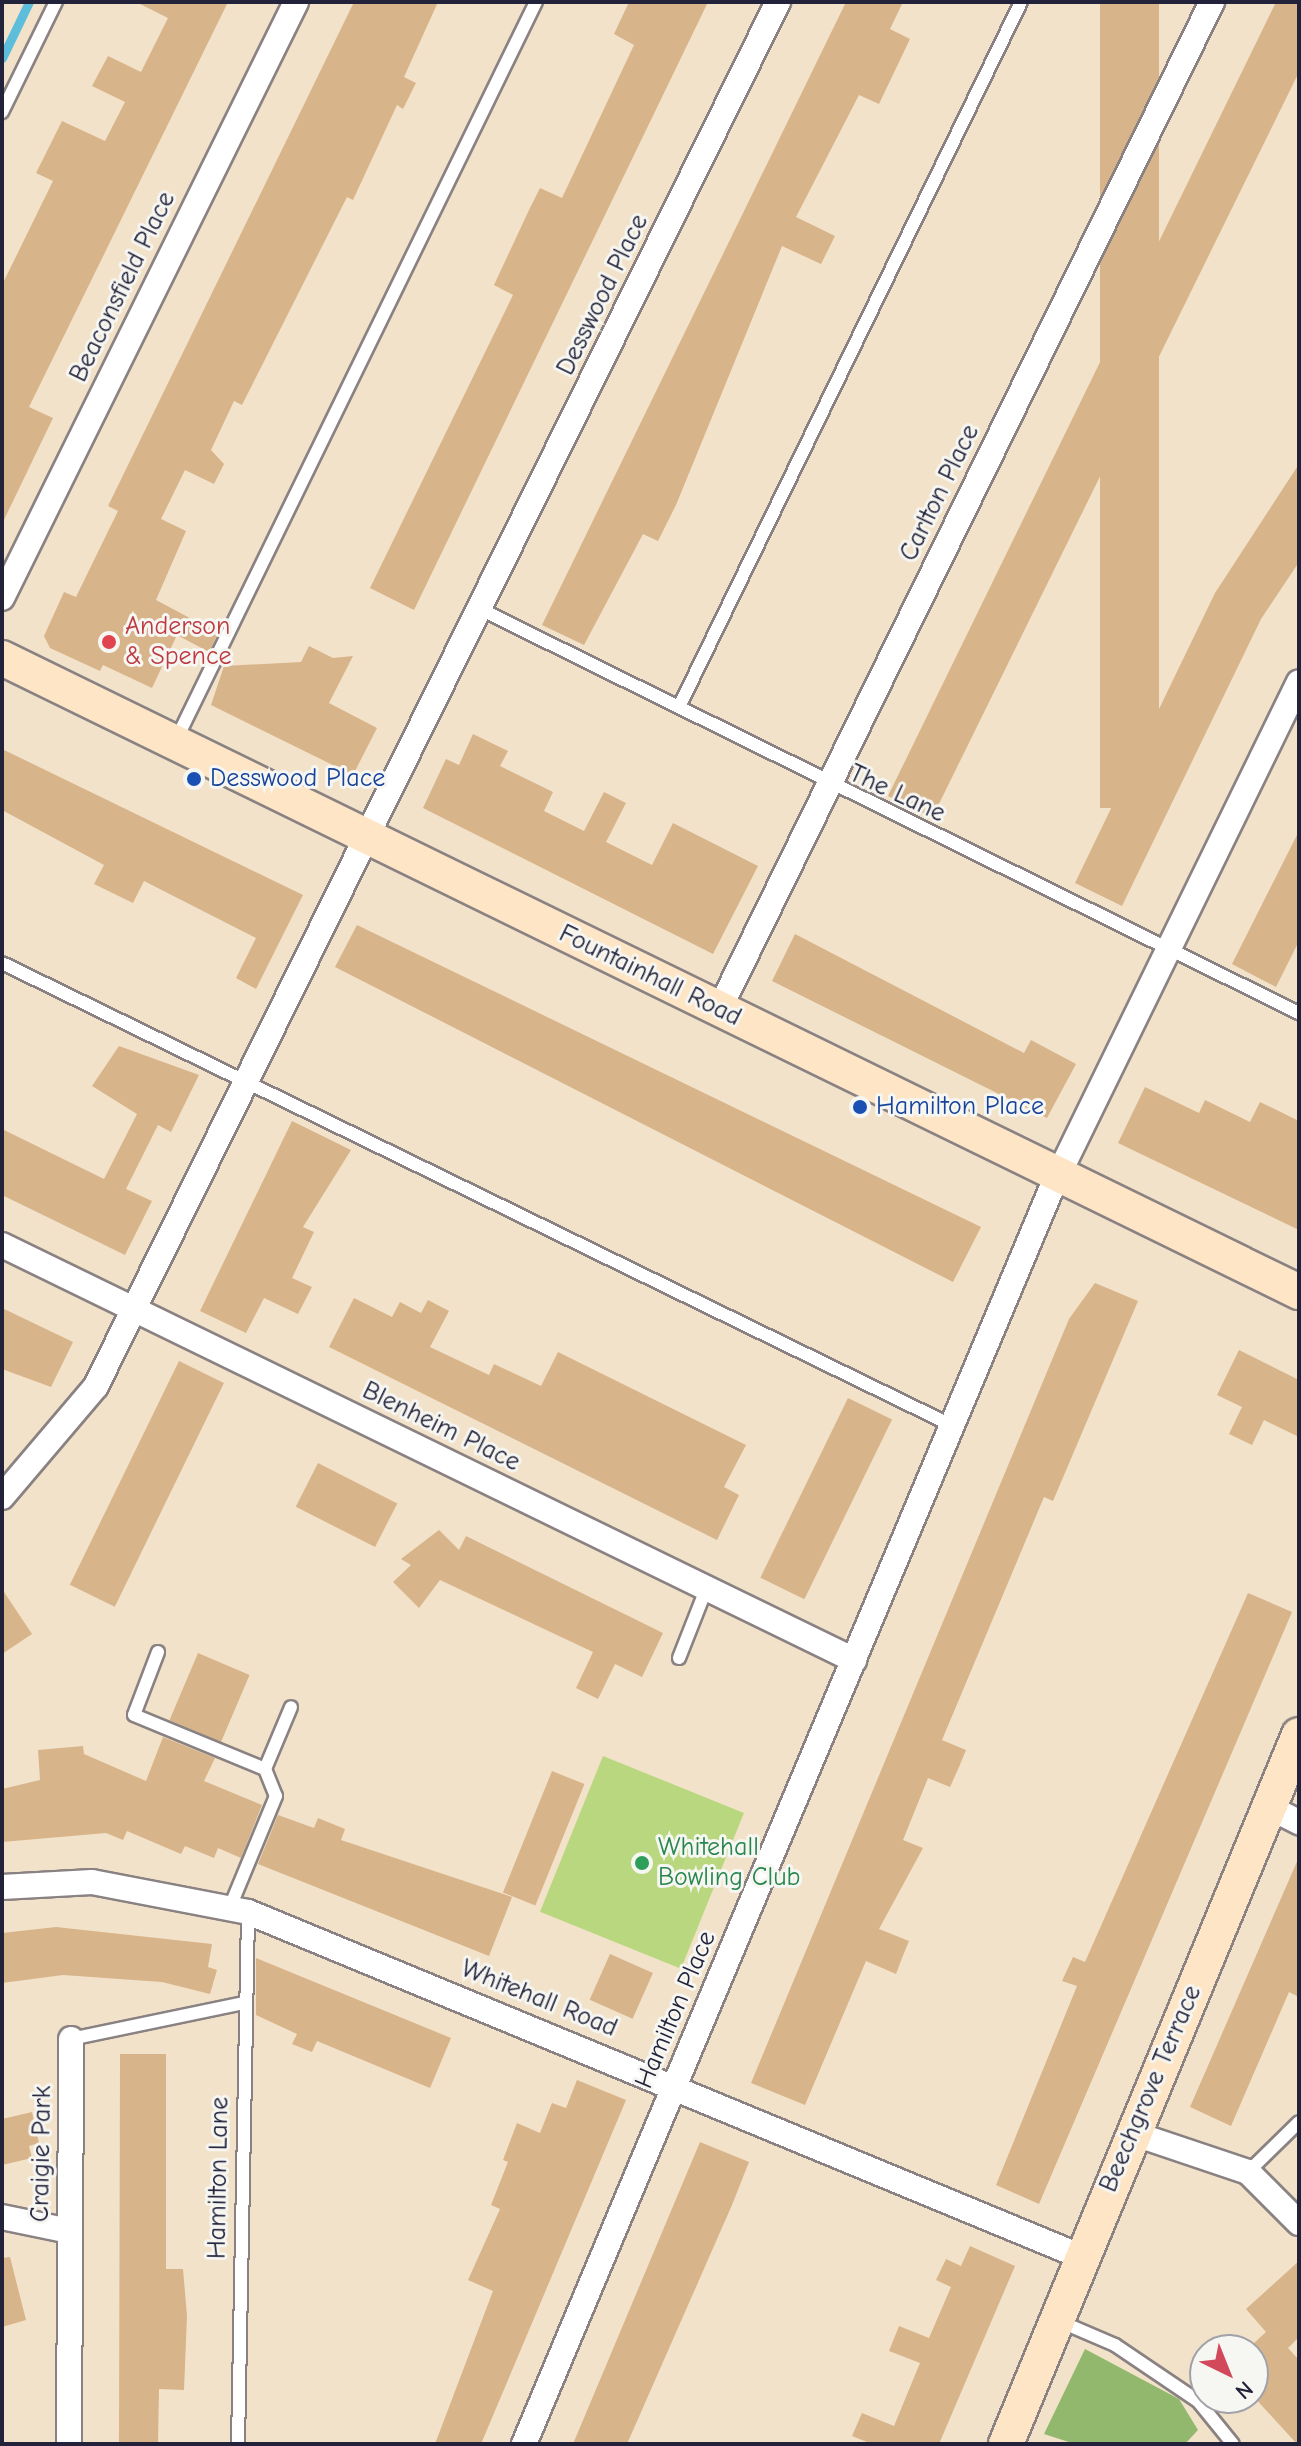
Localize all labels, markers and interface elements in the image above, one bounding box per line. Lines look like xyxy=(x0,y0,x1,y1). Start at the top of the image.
street label: Beaconsfield Place xyxy=(63,187,183,387)
street label: Desswood Place xyxy=(551,209,655,381)
street label: Carlton Place xyxy=(894,420,986,566)
place label: Anderson & Spence xyxy=(125,611,232,672)
marker: Anderson & Spence xyxy=(100,633,118,651)
street label: The Lane xyxy=(844,758,950,830)
place label: Desswood Place xyxy=(210,763,385,795)
marker: Desswood Place xyxy=(185,770,203,788)
street label: Fountainhall Road xyxy=(554,918,746,1034)
place label: Hamilton Place xyxy=(876,1091,1044,1123)
marker: Hamilton Place xyxy=(851,1098,869,1116)
street label: Blenheim Place xyxy=(357,1375,525,1479)
place label: Whitehall Bowling Club xyxy=(658,1832,801,1894)
marker: Whitehall Bowling Club xyxy=(633,1854,651,1872)
street label: Hamilton Place xyxy=(629,1927,723,2093)
street label: Whitehall Road xyxy=(456,1954,622,2044)
street label: Beechgrove Terrace xyxy=(1093,1981,1209,2197)
street label: Craigie Park xyxy=(25,2086,59,2222)
street label: Hamilton Lane xyxy=(202,2097,236,2259)
north arrow xyxy=(1189,2334,1269,2414)
text: N xyxy=(1230,2376,1258,2404)

